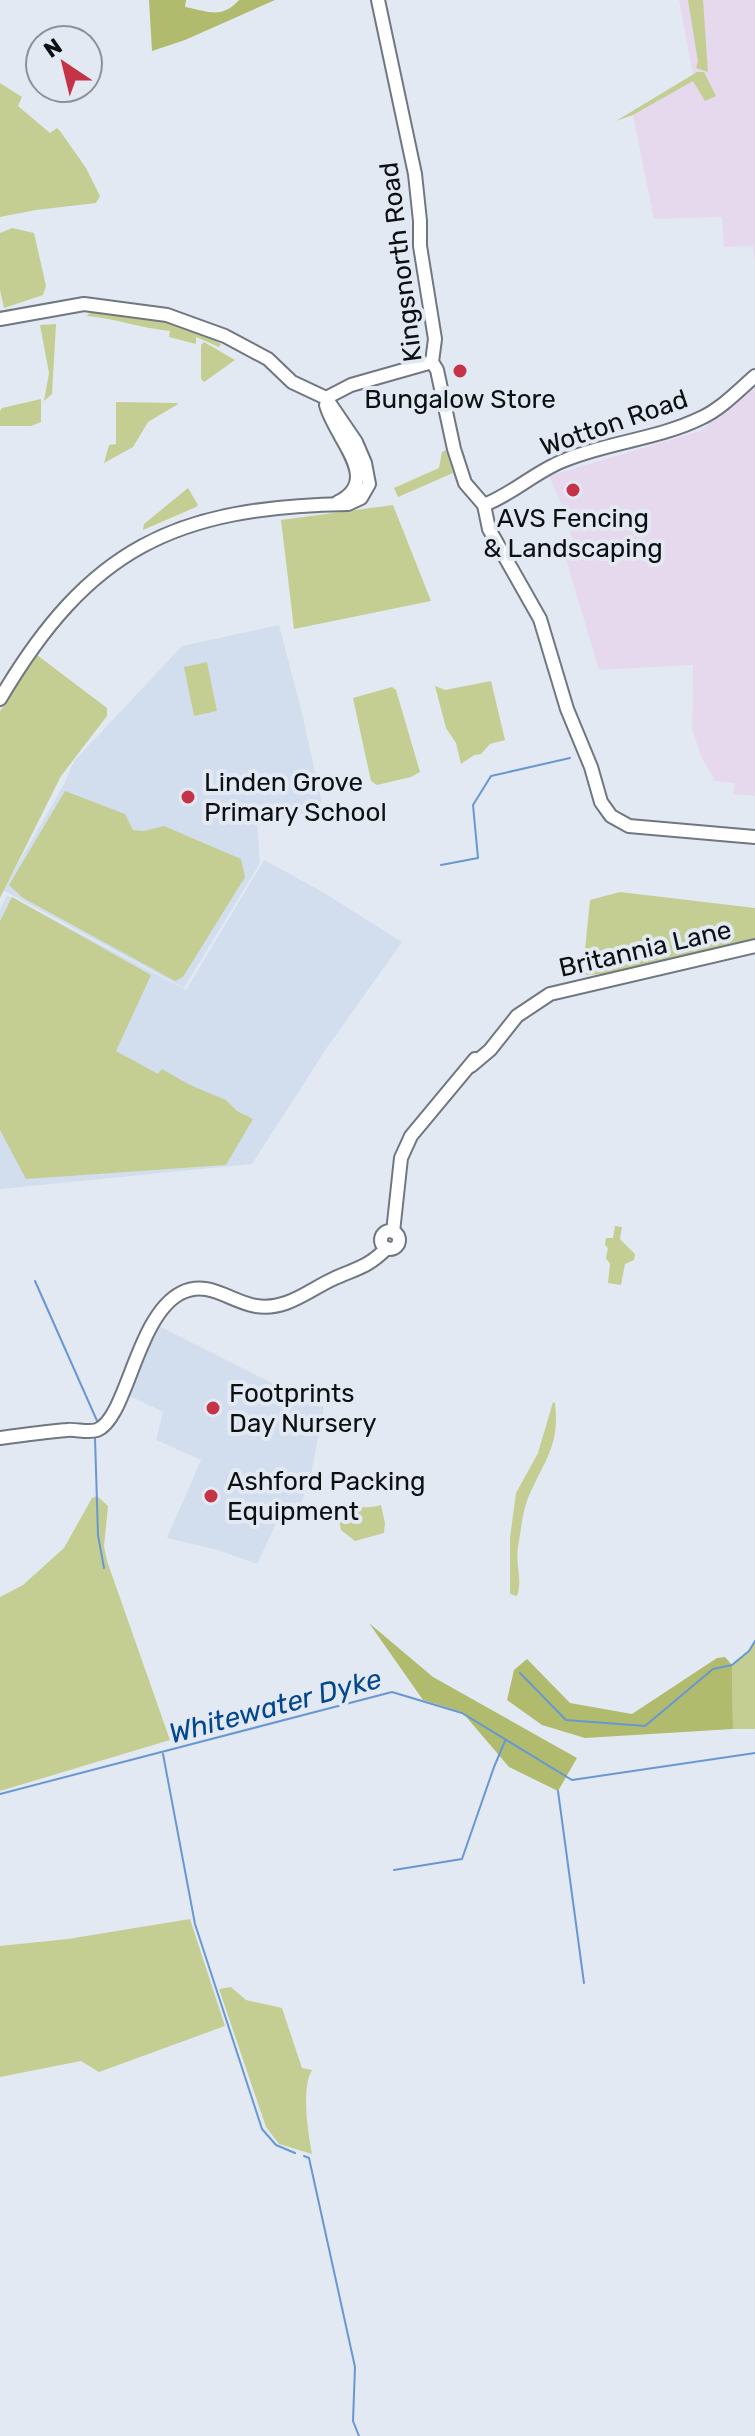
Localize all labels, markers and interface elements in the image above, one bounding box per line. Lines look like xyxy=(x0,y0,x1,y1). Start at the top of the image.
north arrow xyxy=(24,24,104,104)
text: N xyxy=(39,32,67,64)
street label: Kingsnorth Road xyxy=(373,160,429,364)
marker: Bungalow Store xyxy=(451,362,469,380)
street label: Wotton Road xyxy=(536,383,692,463)
place label: Bungalow Store xyxy=(364,384,556,415)
marker: AVS Fencing & Landscaping xyxy=(564,481,582,499)
place label: AVS Fencing & Landscaping xyxy=(483,503,663,564)
place label: Linden Grove Primary School xyxy=(204,767,387,828)
marker: Linden Grove Primary School xyxy=(179,788,197,806)
street label: Britannia Lane xyxy=(556,914,734,984)
place label: Footprints Day Nursery xyxy=(229,1378,377,1439)
marker: Footprints Day Nursery xyxy=(204,1399,222,1417)
place label: Ashford Packing Equipment xyxy=(227,1466,426,1527)
marker: Ashford Packing Equipment xyxy=(202,1487,220,1505)
water label: Whitewater Dyke xyxy=(165,1662,385,1750)

